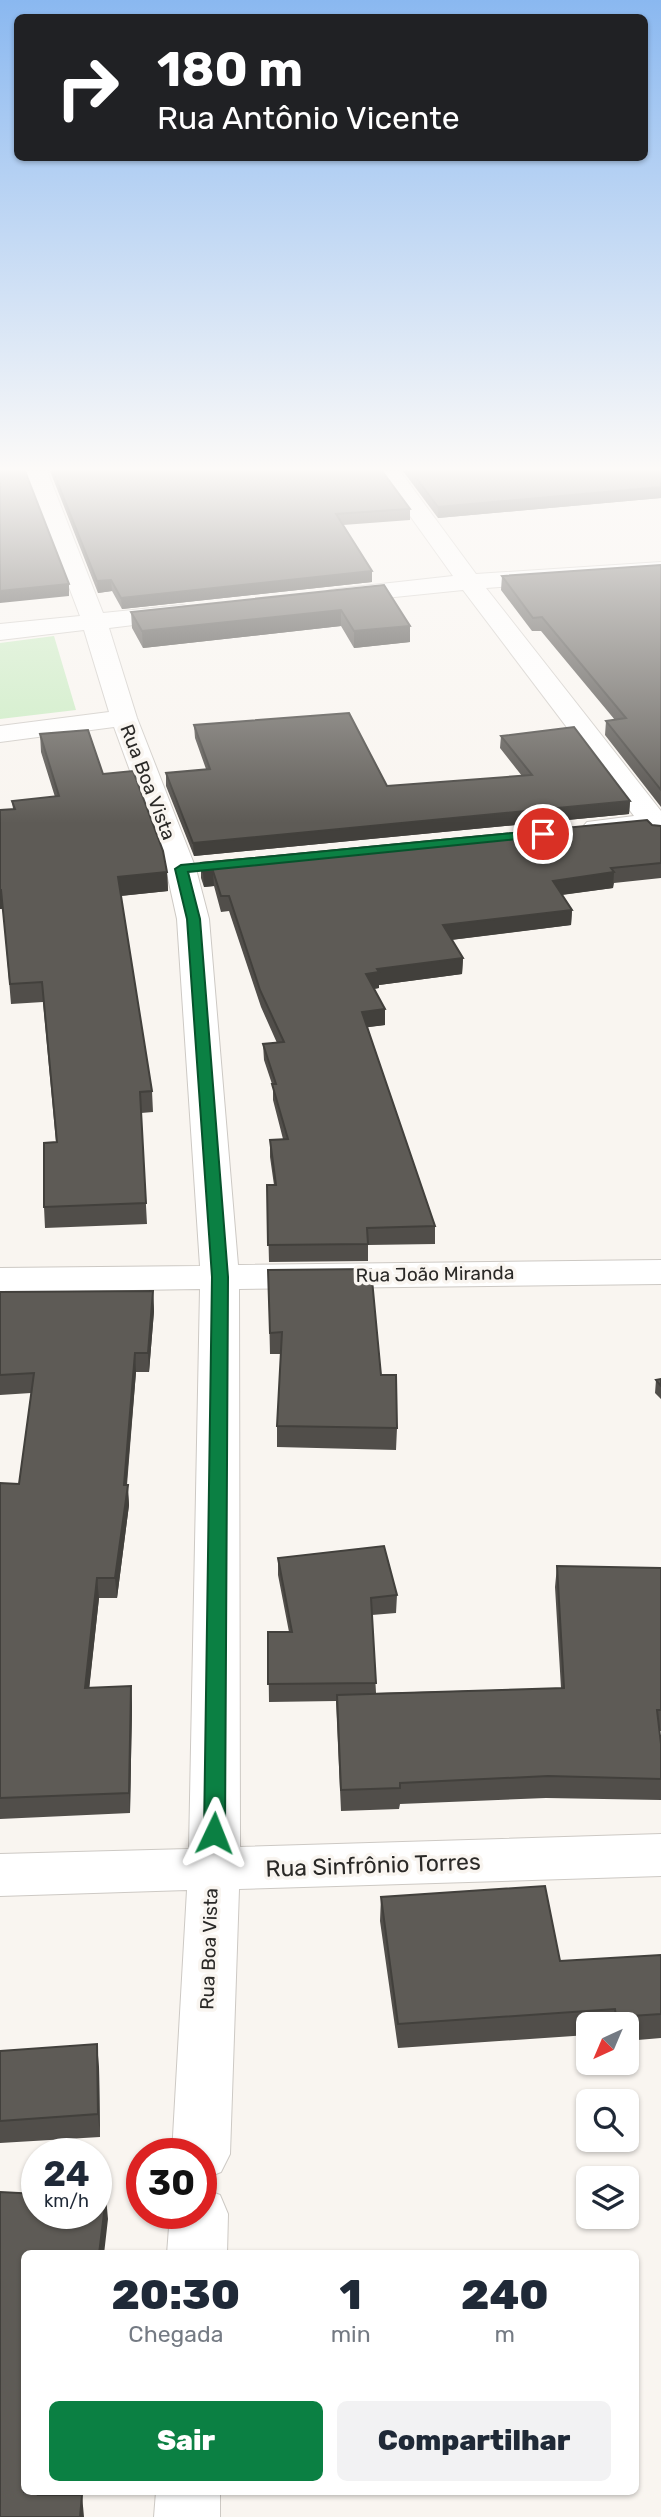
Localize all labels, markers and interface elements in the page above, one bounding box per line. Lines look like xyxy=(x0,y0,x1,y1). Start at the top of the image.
text: 180 m xyxy=(157,40,303,98)
icon: right xyxy=(42,42,133,133)
text: Rua Antônio Vicente xyxy=(157,99,460,137)
street label: Rua Boa Vista xyxy=(115,721,181,843)
pin xyxy=(513,804,573,864)
icon: arrive xyxy=(524,815,562,853)
street label: Rua João Miranda xyxy=(356,1261,514,1287)
position arrow xyxy=(177,1796,251,1870)
street label: Rua Sinfrônio Torres xyxy=(265,1847,481,1883)
street label: Rua Boa Vista xyxy=(195,1888,223,2010)
north arrow xyxy=(576,2012,639,2076)
map controls xyxy=(576,2012,639,2229)
button: search xyxy=(576,2089,639,2152)
speed limit sign: 30 xyxy=(126,2138,217,2229)
text: 24 xyxy=(43,2153,90,2195)
button: layers xyxy=(576,2166,639,2229)
text: km/h xyxy=(44,2190,89,2212)
text: 20:30 xyxy=(111,2270,240,2320)
text: 1 xyxy=(340,2270,362,2320)
text: 240 xyxy=(461,2270,549,2320)
text: Chegada xyxy=(128,2320,223,2348)
text: min xyxy=(331,2320,371,2348)
text: m xyxy=(495,2320,515,2348)
button: Sair xyxy=(49,2401,323,2481)
button: Compartilhar xyxy=(337,2401,611,2481)

